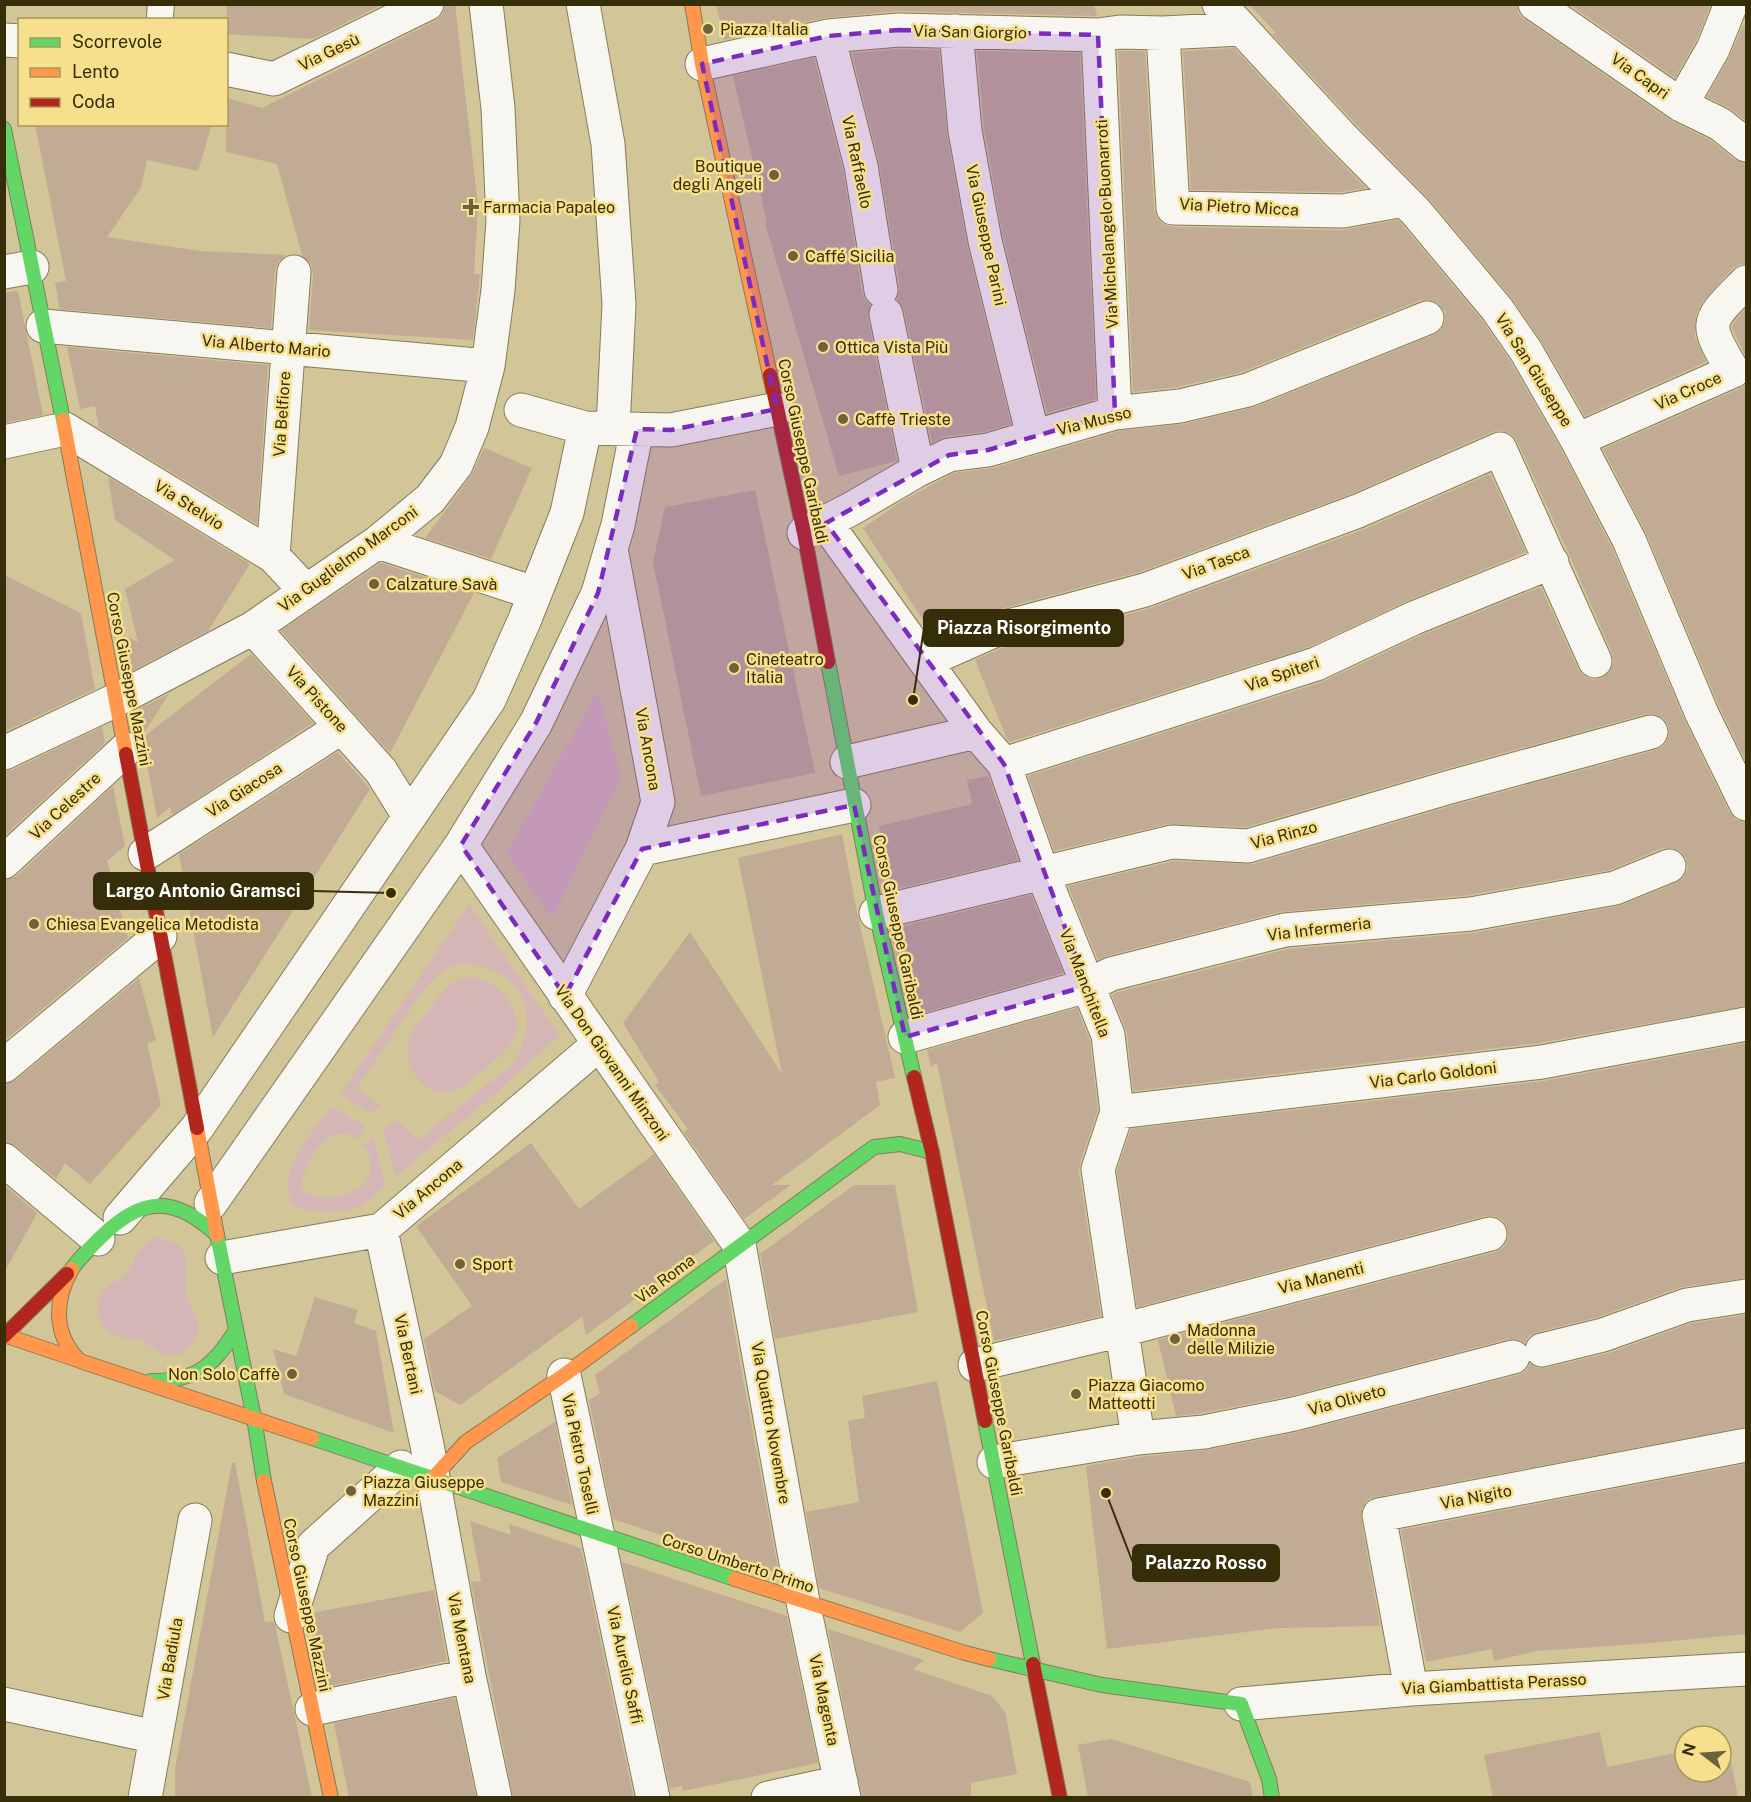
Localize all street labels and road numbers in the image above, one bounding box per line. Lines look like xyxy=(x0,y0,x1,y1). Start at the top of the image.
street label: Via San Giorgio xyxy=(913,22,1027,42)
street label: Via Gesù xyxy=(295,29,363,75)
street label: Via Capri xyxy=(1607,49,1673,103)
street label: Via Raffaello xyxy=(838,114,876,210)
street label: Via Michelangelo Buonarroti xyxy=(1092,119,1122,329)
street label: Via Giuseppe Parini xyxy=(962,163,1010,307)
street label: Via Pietro Micca xyxy=(1179,194,1299,220)
street label: Via San Giuseppe xyxy=(1491,310,1577,430)
street label: Via Alberto Mario xyxy=(201,331,331,361)
street label: Corso Giuseppe Garibaldi xyxy=(774,357,832,545)
street label: Via Croce xyxy=(1652,368,1724,414)
street label: Via Belfiore xyxy=(270,370,294,458)
street label: Via Musso xyxy=(1055,403,1133,439)
street label: Via Stelvio xyxy=(151,476,227,534)
street label: Via Guglielmo Marconi xyxy=(275,502,421,616)
street label: Via Tasca xyxy=(1180,542,1252,584)
street label: Corso Giuseppe Mazzini xyxy=(103,590,155,768)
street label: Via Spiteri xyxy=(1243,652,1321,696)
street label: Via Pistone xyxy=(282,662,352,736)
street label: Via Ancona xyxy=(631,706,665,792)
street label: Via Giacosa xyxy=(203,758,285,822)
street label: Via Celestre xyxy=(26,768,104,844)
street label: Via Rinzo xyxy=(1249,817,1319,853)
street label: Corso Giuseppe Garibaldi xyxy=(869,833,927,1021)
street label: Via Infermeria xyxy=(1266,913,1372,945)
street label: Via Manchitella xyxy=(1056,926,1114,1040)
street label: Via Don Giovanni Minzoni xyxy=(551,982,673,1144)
street label: Via Carlo Goldoni xyxy=(1368,1058,1498,1092)
street label: Via Ancona xyxy=(390,1155,466,1223)
street label: Via Roma xyxy=(631,1250,699,1308)
street label: Via Manenti xyxy=(1276,1258,1366,1298)
street label: Corso Giuseppe Garibaldi xyxy=(972,1309,1026,1497)
street label: Via Bertani xyxy=(390,1312,426,1396)
street label: Via Quattro Novembre xyxy=(747,1340,795,1506)
street label: Via Oliveto xyxy=(1306,1381,1388,1419)
street label: Via Pietro Toselli xyxy=(558,1392,602,1516)
street label: Via Nigito xyxy=(1439,1481,1513,1513)
street label: Corso Giuseppe Mazzini xyxy=(279,1516,335,1694)
street label: Corso Umberto Primo xyxy=(659,1529,817,1597)
street label: Via Mentana xyxy=(444,1591,480,1685)
street label: Via Aurelio Saffi xyxy=(603,1604,647,1726)
street label: Via Badiula xyxy=(153,1616,187,1702)
street label: Via Magenta xyxy=(805,1652,843,1748)
street label: Via Giambattista Perasso xyxy=(1401,1670,1587,1698)

